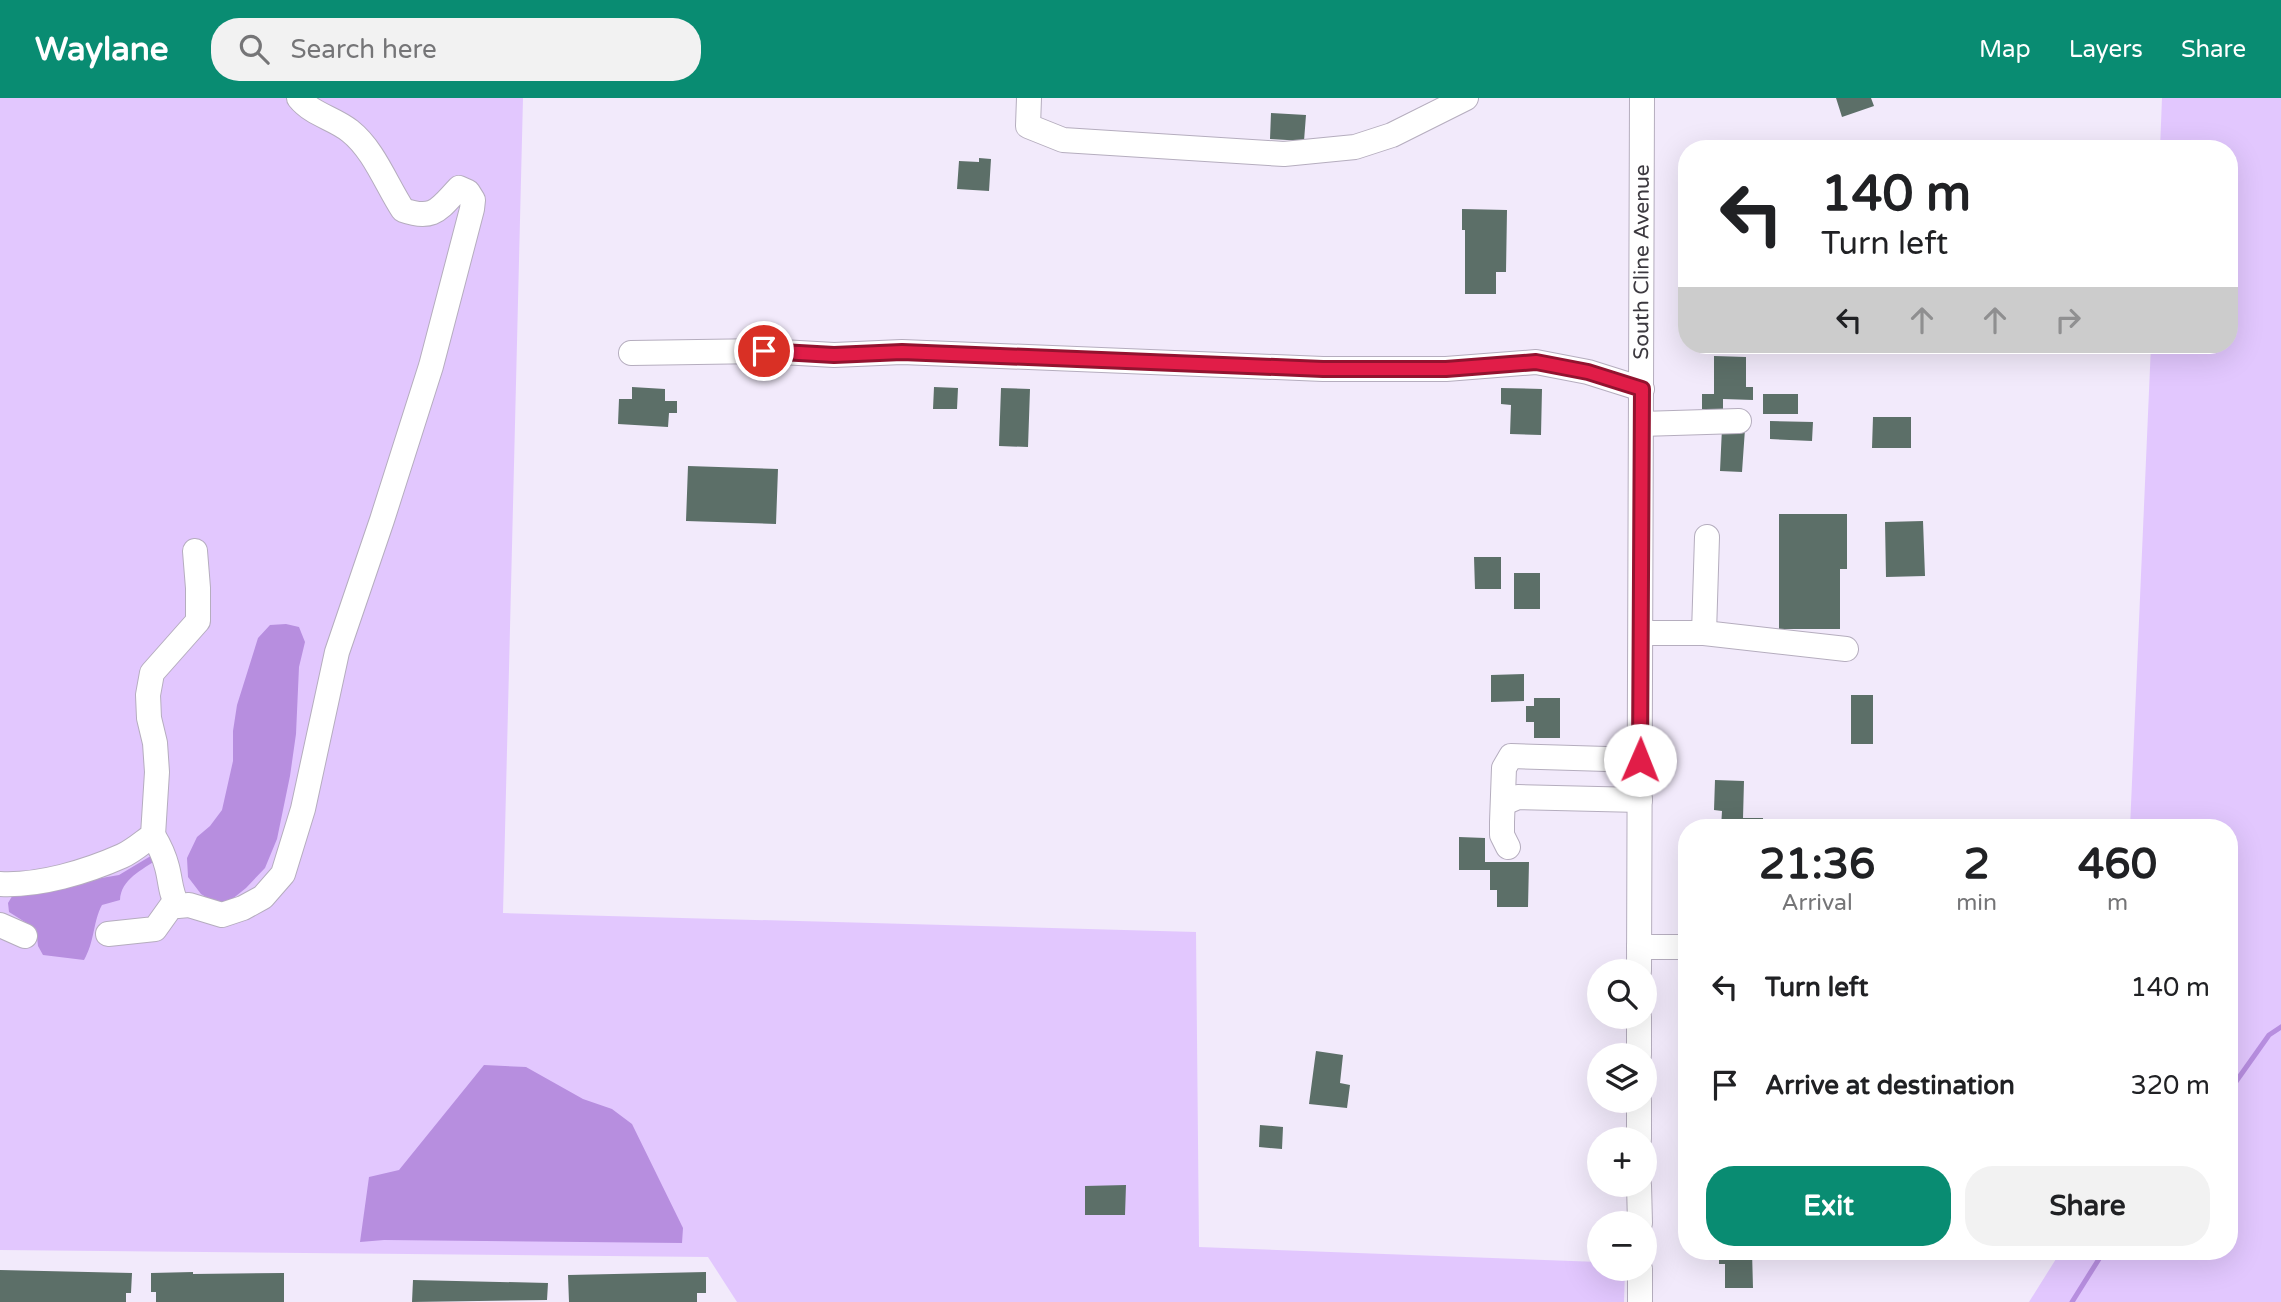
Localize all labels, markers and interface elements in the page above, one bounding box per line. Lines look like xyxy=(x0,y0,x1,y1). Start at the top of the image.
search box xyxy=(211,18,701,81)
text: Waylane xyxy=(35,30,169,69)
icon: search xyxy=(235,30,273,68)
text: Search here xyxy=(291,34,437,65)
text: Map xyxy=(1979,35,2031,64)
text: Layers xyxy=(2069,35,2143,64)
text: Share xyxy=(2181,35,2246,64)
street label: South Cline Avenue xyxy=(1629,164,1655,360)
text: 140 m xyxy=(1821,165,1971,224)
icon: left xyxy=(1706,168,1797,259)
text: Turn left xyxy=(1821,225,1948,263)
icon: left xyxy=(1830,301,1868,339)
icon: ahead xyxy=(1903,301,1941,339)
icon: ahead xyxy=(1976,301,2014,339)
icon: right xyxy=(2049,301,2087,339)
pin xyxy=(734,321,794,381)
icon: arrive xyxy=(745,332,783,370)
position arrow xyxy=(1603,723,1677,797)
text: 21:36 xyxy=(1759,839,1875,890)
text: 2 xyxy=(1963,839,1990,890)
text: 460 xyxy=(2078,839,2157,890)
text: Arrival xyxy=(1782,889,1853,917)
text: min xyxy=(1956,889,1997,917)
text: m xyxy=(2107,889,2128,917)
map controls xyxy=(1587,959,1657,1281)
button: search xyxy=(1587,959,1657,1029)
icon: left xyxy=(1706,968,1744,1006)
text: Turn left xyxy=(1765,972,1868,1003)
text: 140 m xyxy=(2130,972,2210,1003)
button: layers xyxy=(1587,1043,1657,1113)
icon: arrive xyxy=(1706,1066,1744,1104)
text: Arrive at destination xyxy=(1765,1070,2015,1101)
text: 320 m xyxy=(2130,1070,2210,1101)
button: + xyxy=(1587,1127,1657,1197)
button: Exit xyxy=(1706,1166,1951,1246)
button: Share xyxy=(1965,1166,2210,1246)
button: − xyxy=(1587,1211,1657,1281)

